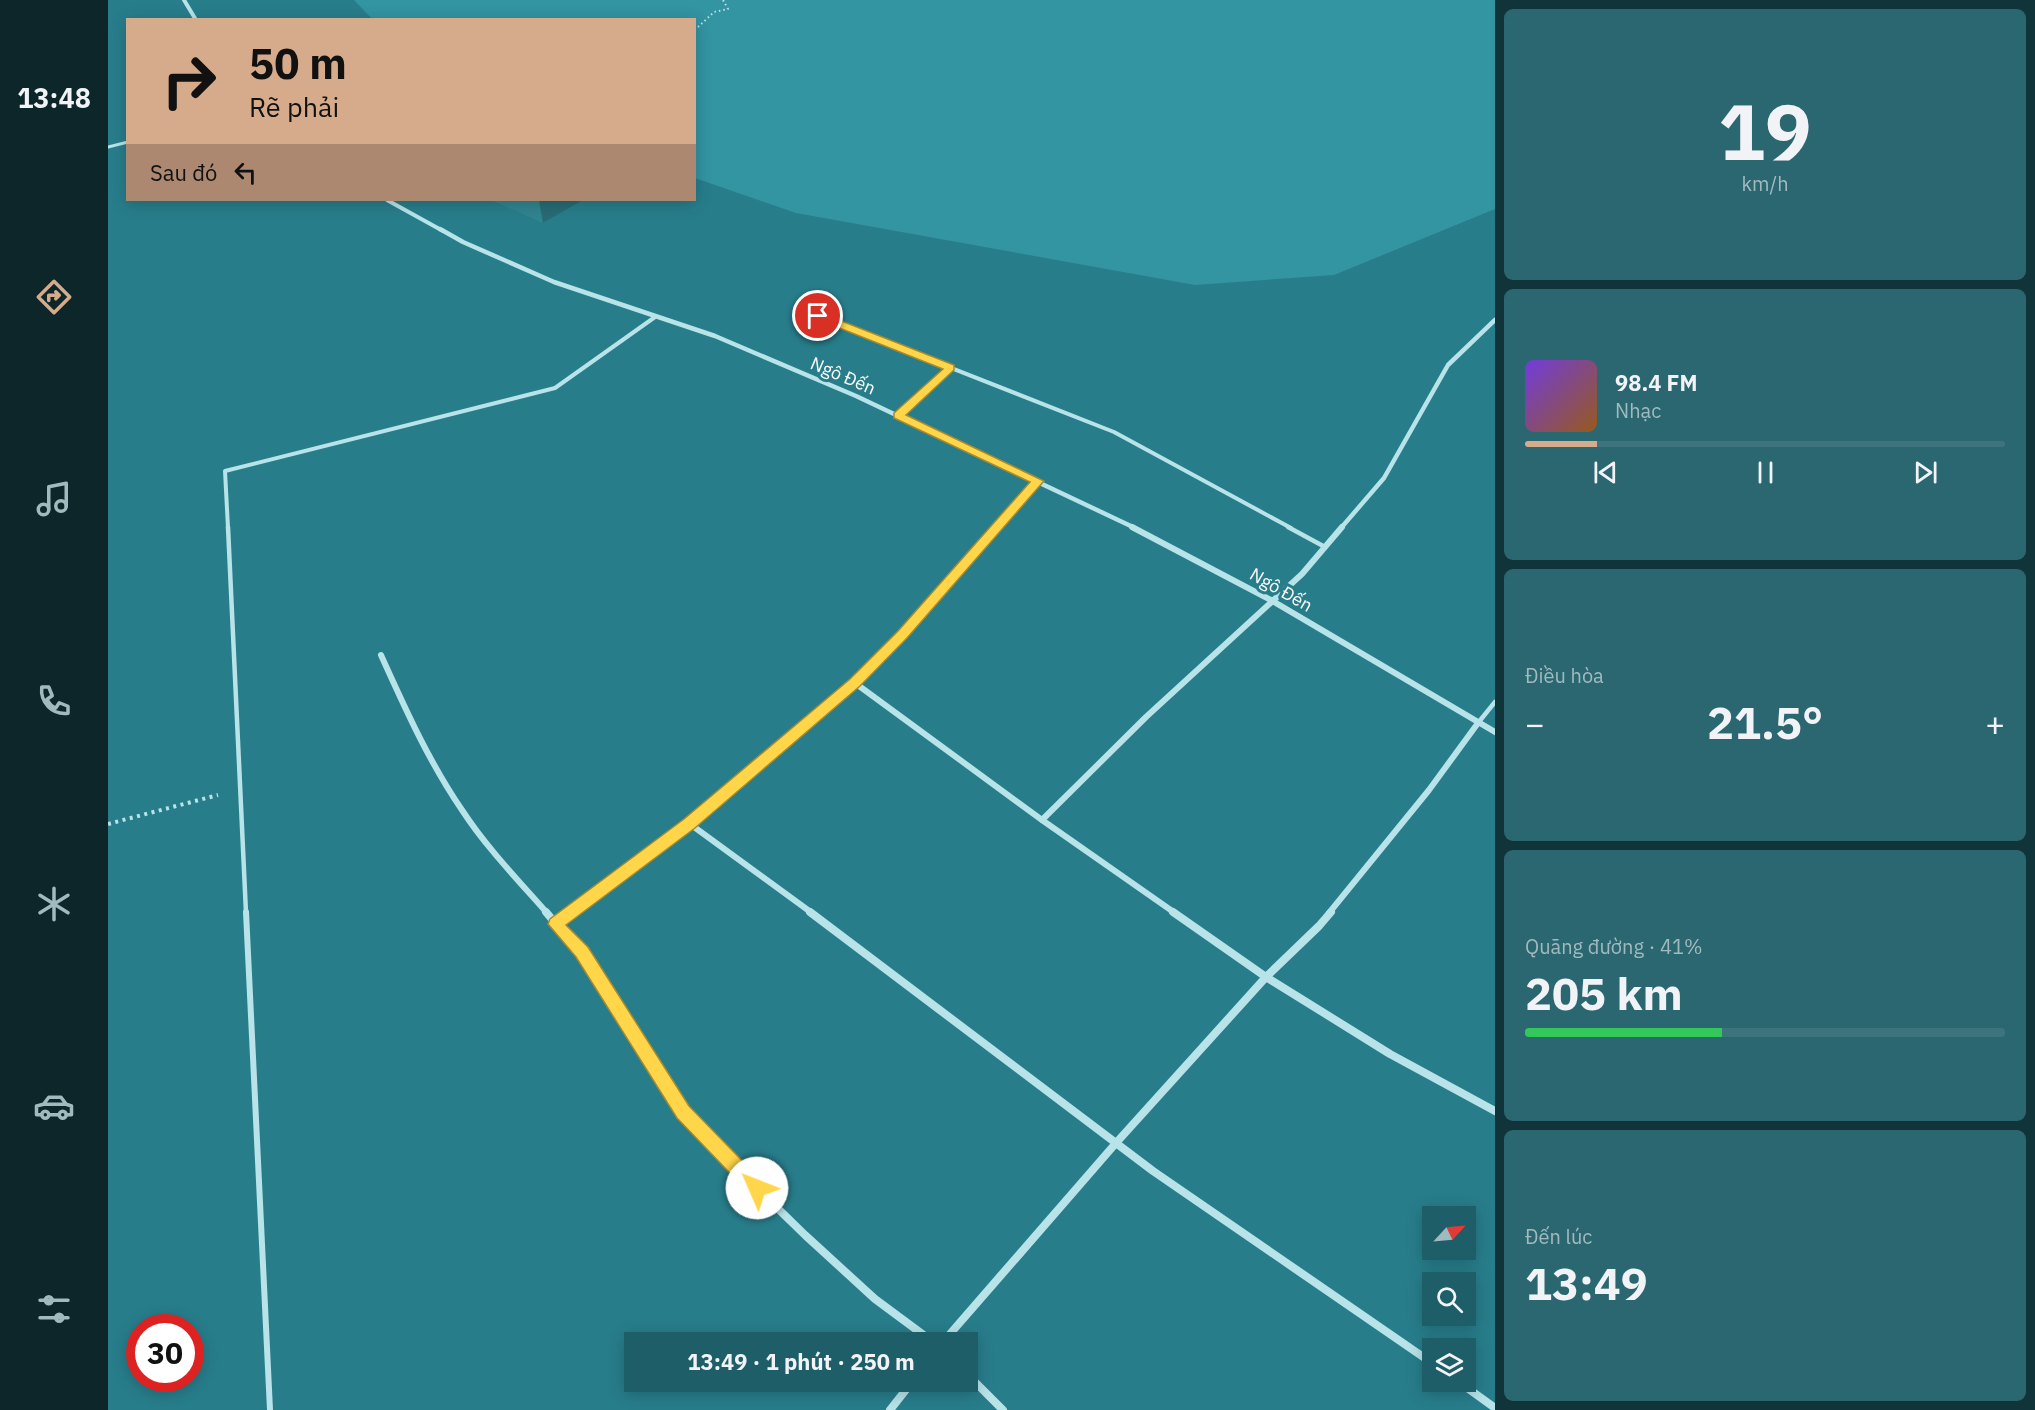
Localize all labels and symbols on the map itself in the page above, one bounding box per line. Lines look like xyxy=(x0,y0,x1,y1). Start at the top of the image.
pin xyxy=(792,290,843,341)
street label: Ngô Đến xyxy=(807,352,879,400)
street label: Ngô Đến xyxy=(1246,562,1317,617)
position arrow xyxy=(725,1156,789,1220)
north arrow xyxy=(1422,1206,1476,1260)
speed limit sign: 30 xyxy=(126,1314,204,1392)

